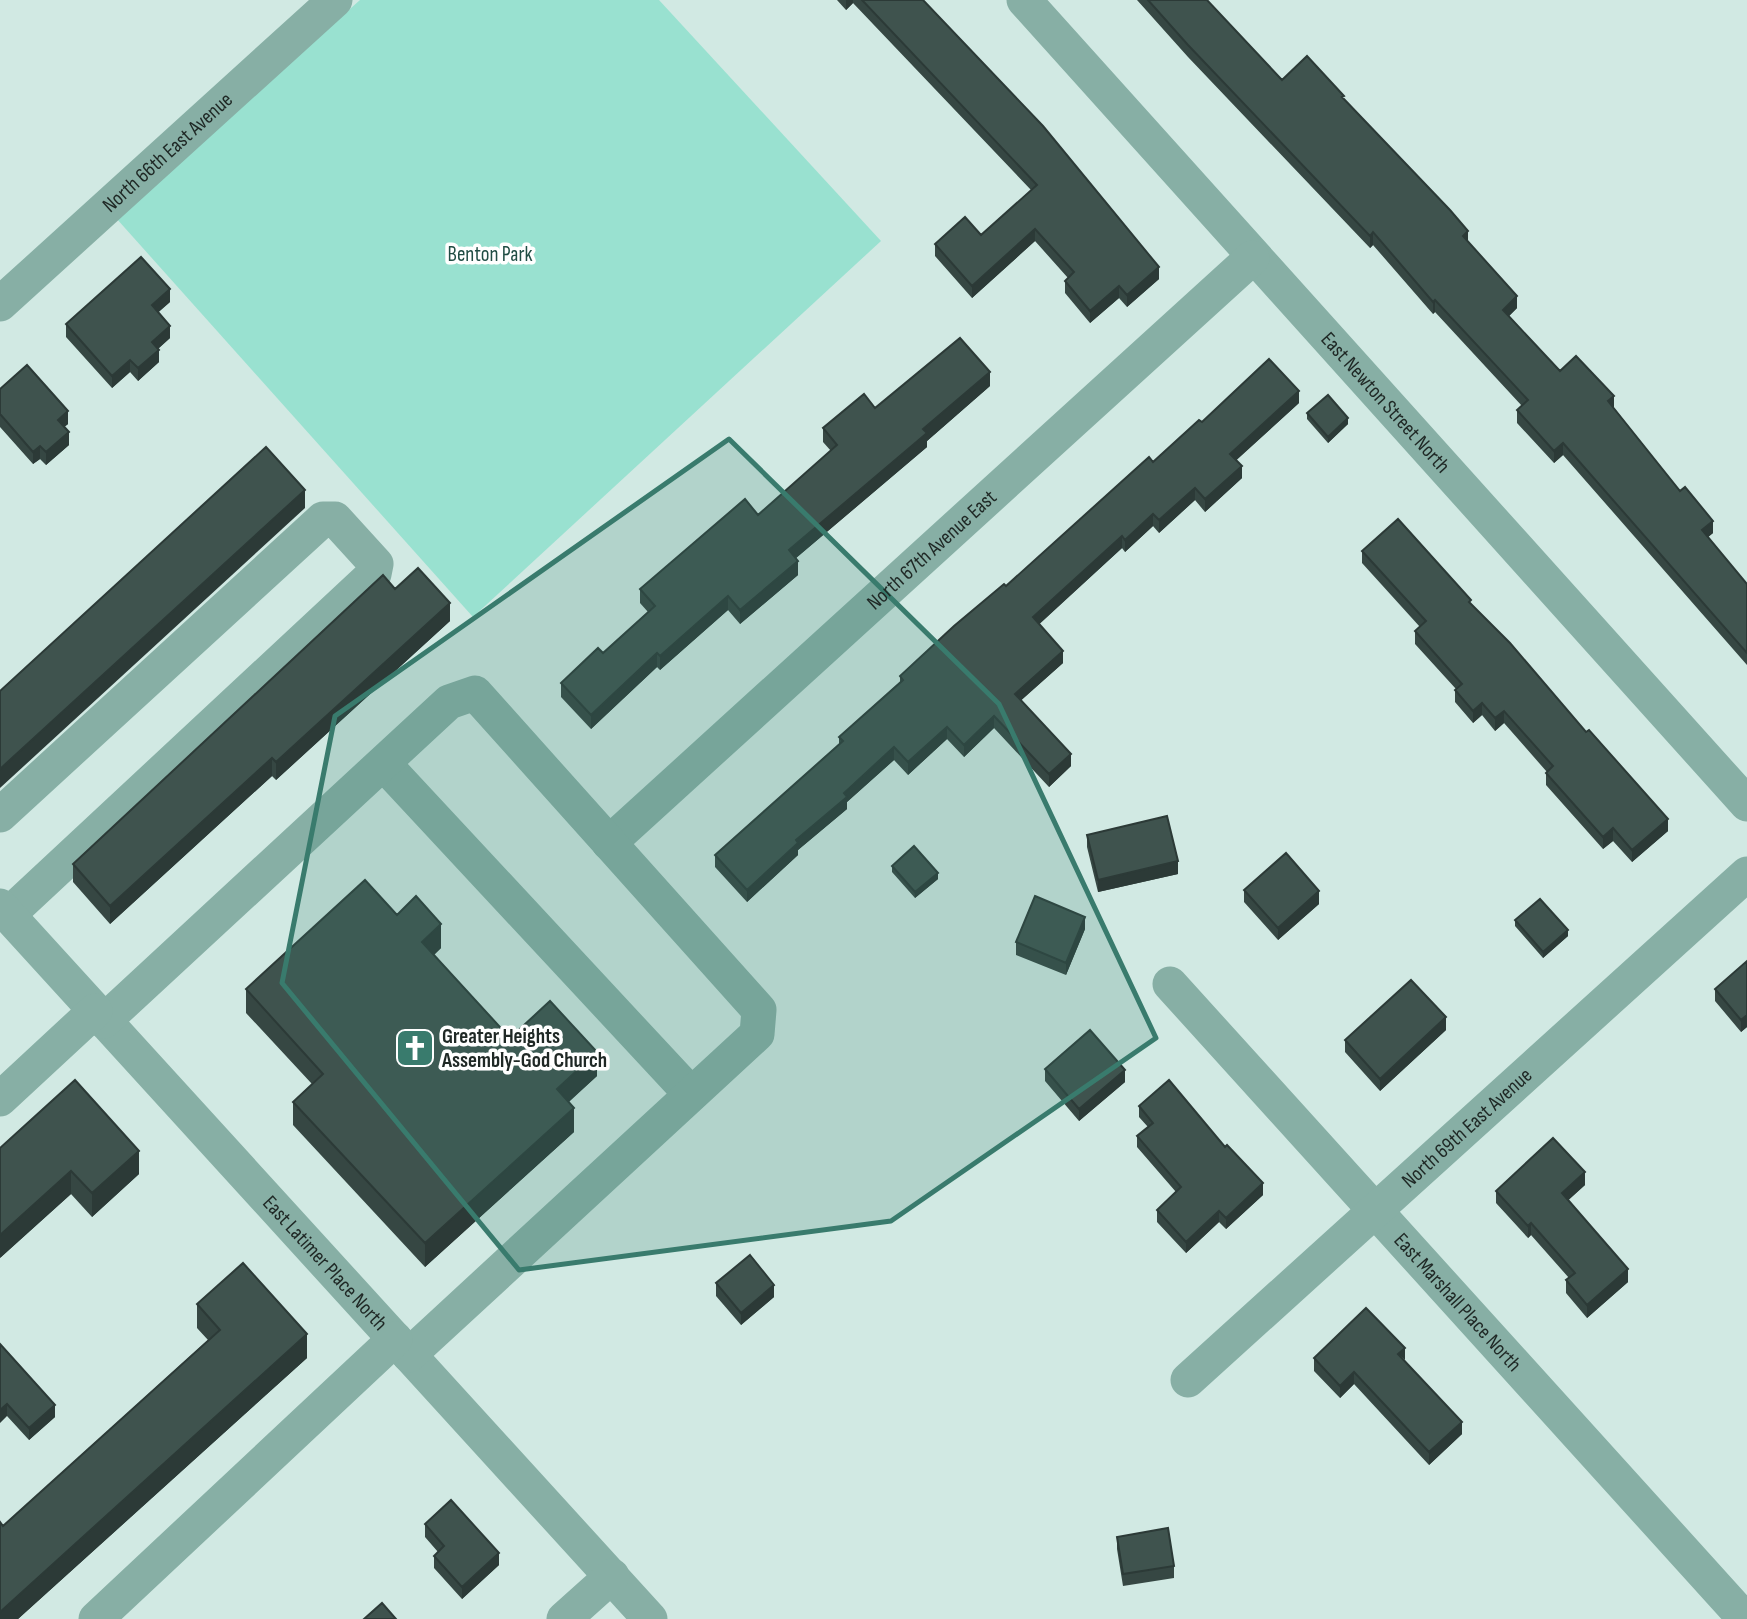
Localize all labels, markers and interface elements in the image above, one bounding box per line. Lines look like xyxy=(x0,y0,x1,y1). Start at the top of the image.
street label: North 66th East Avenue xyxy=(97,87,238,217)
park label: Benton Park xyxy=(448,242,532,267)
street label: East Newton Street North xyxy=(1316,327,1455,478)
street label: North 67th Avenue East xyxy=(862,484,1001,615)
place label: Greater Heights Assembly-God Church xyxy=(441,1024,607,1073)
church icon: Greater Heights Assembly-God Church xyxy=(394,1027,436,1069)
street label: North 69th East Avenue xyxy=(1397,1062,1537,1193)
street label: East Latimer Place North xyxy=(258,1190,393,1335)
street label: East Marshall Place North xyxy=(1389,1228,1527,1376)

